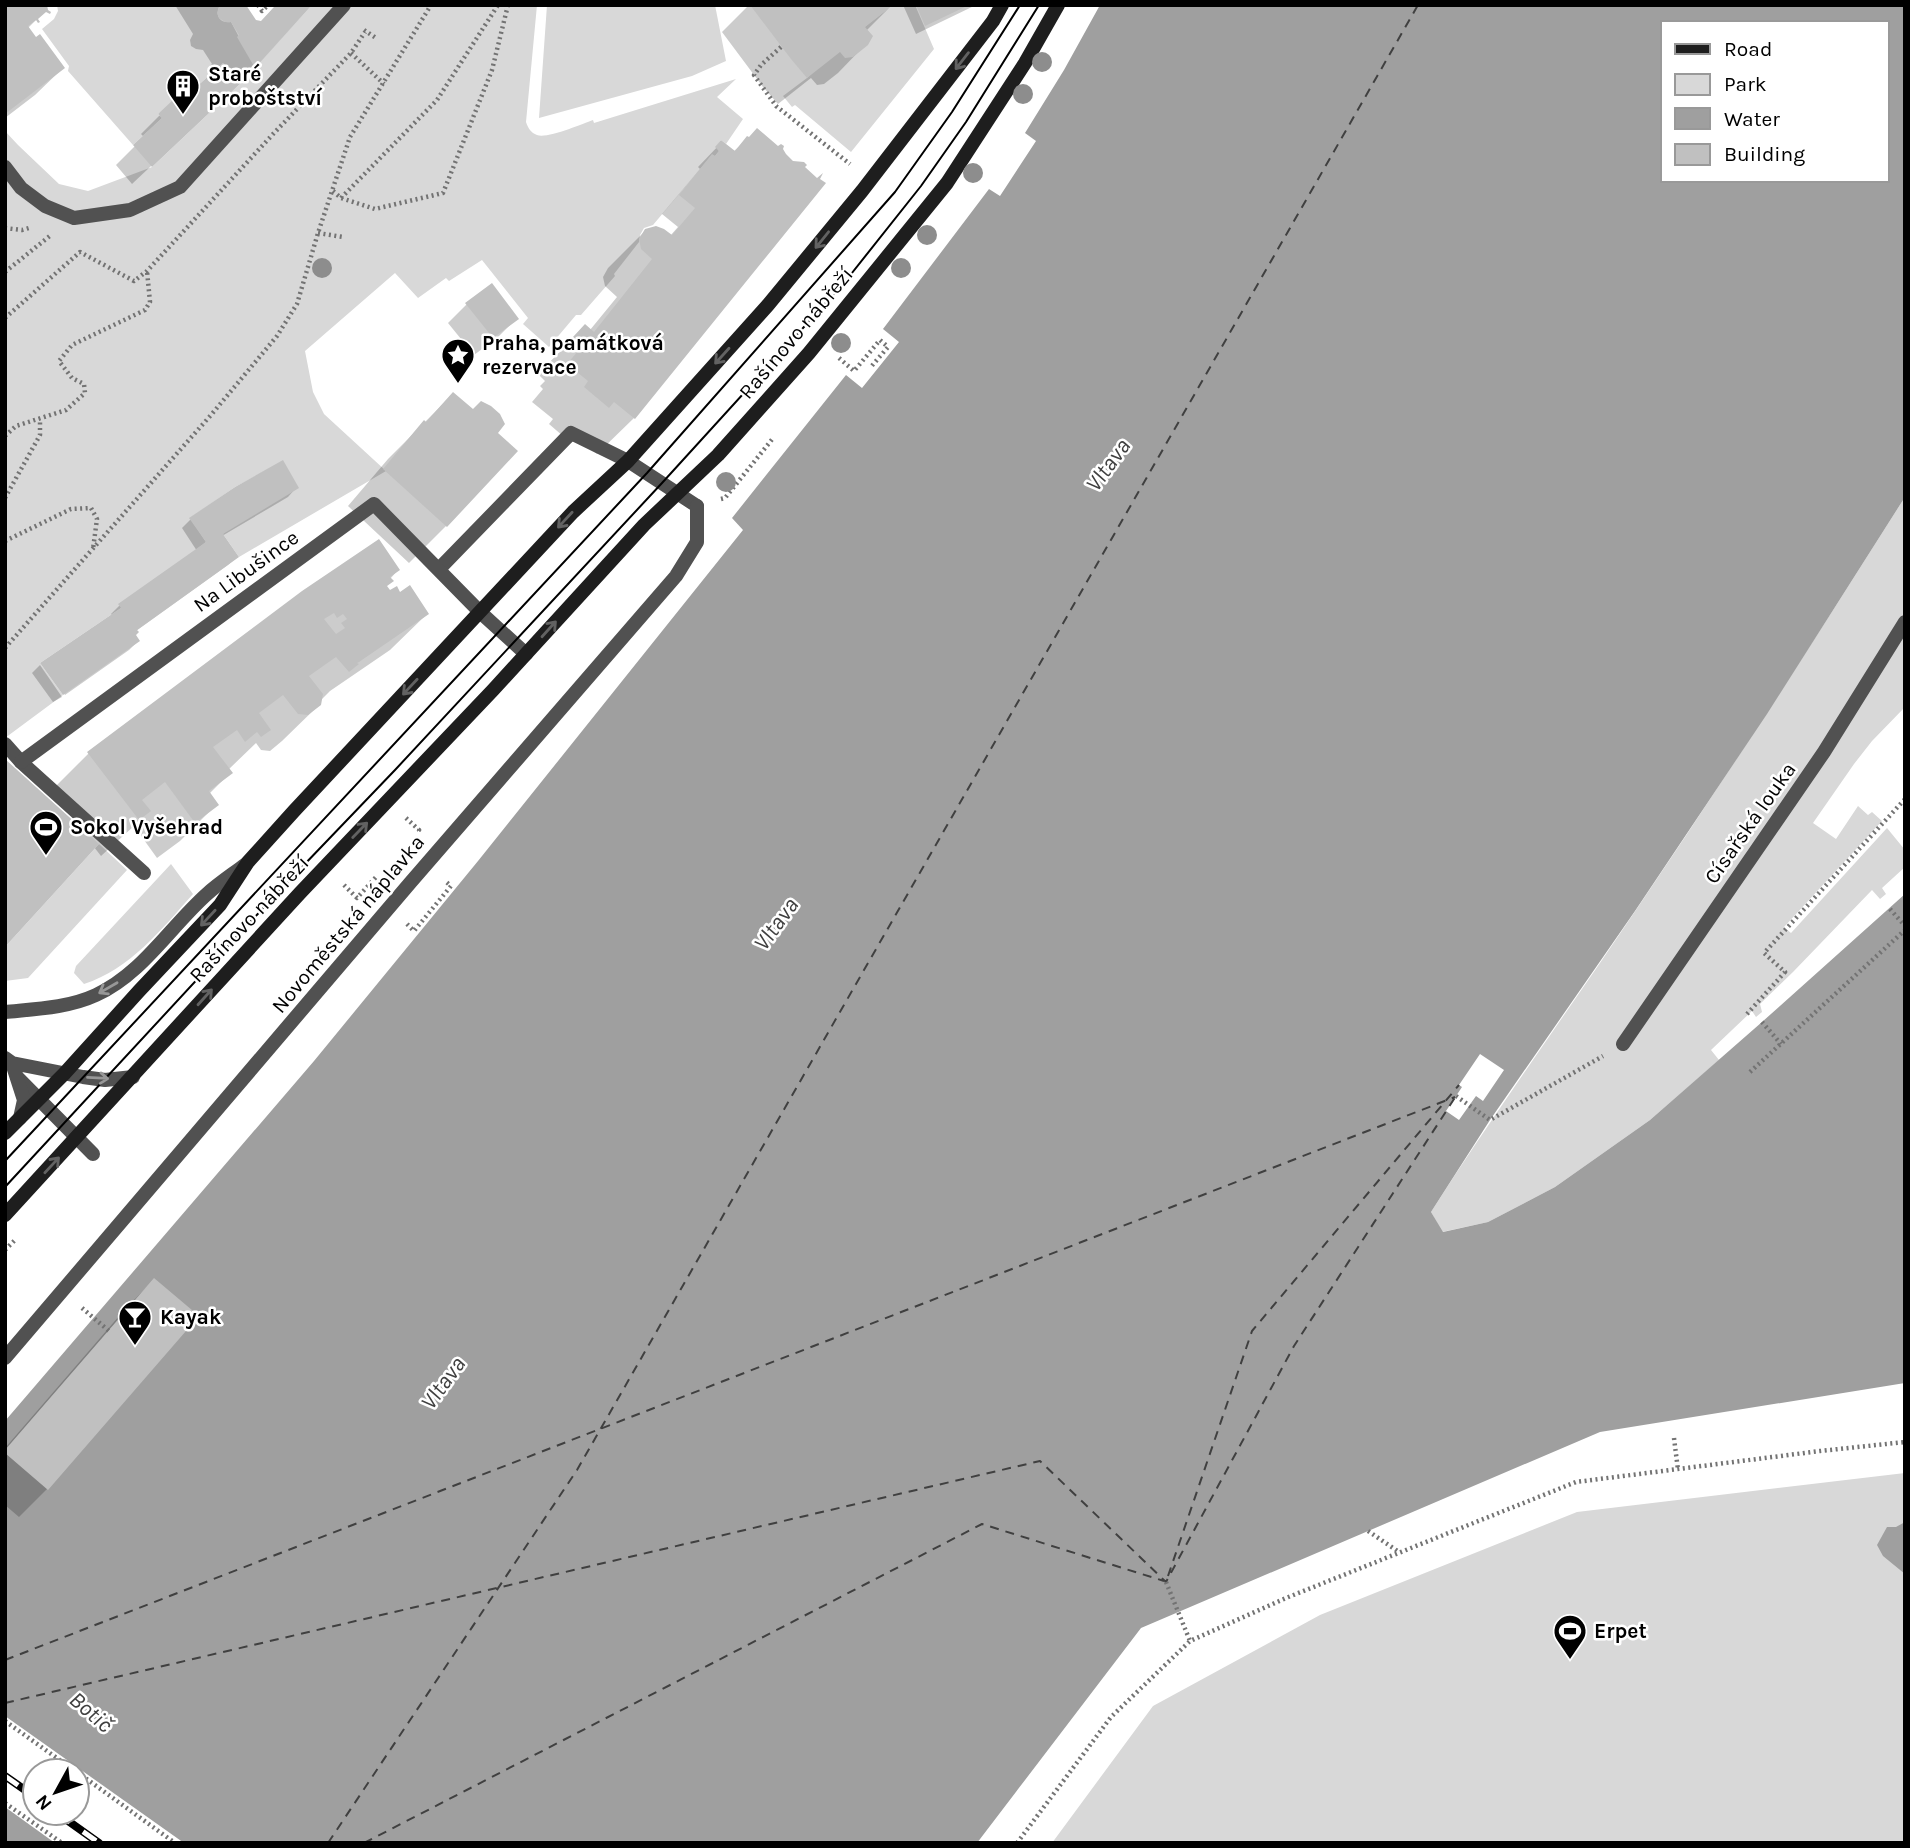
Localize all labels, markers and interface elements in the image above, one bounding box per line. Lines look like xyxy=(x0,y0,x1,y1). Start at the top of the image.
legend xyxy=(1661,21,1889,182)
text: Road xyxy=(1724,37,1772,61)
one-way arrow xyxy=(955,51,970,70)
place label: Staré proboštství xyxy=(208,62,323,110)
building icon: Staré proboštství xyxy=(164,67,202,116)
text: Park xyxy=(1724,72,1767,96)
text: Water xyxy=(1724,107,1780,131)
text: Building xyxy=(1724,142,1805,166)
one-way arrow xyxy=(814,230,830,248)
street label: Rašínovo nábřeží xyxy=(734,262,858,404)
place label: Praha, památková rezervace xyxy=(482,331,664,379)
place icon: Praha, památková rezervace xyxy=(439,336,477,385)
one-way arrow xyxy=(714,347,730,365)
water label: Vltava xyxy=(1080,433,1136,497)
one-way arrow xyxy=(557,511,573,529)
street label: Na Libušince xyxy=(189,525,303,617)
one-way arrow xyxy=(541,621,558,638)
one-way arrow xyxy=(402,678,419,695)
street label: Císařská louka xyxy=(1699,758,1801,888)
sports icon: Sokol Vyšehrad xyxy=(27,808,65,857)
place label: Sokol Vyšehrad xyxy=(70,815,223,839)
one-way arrow xyxy=(351,822,368,839)
street label: Novoměstská náplavka xyxy=(267,830,429,1018)
street label: Rašínovo nábřeží xyxy=(184,850,314,987)
water label: Vltava xyxy=(748,892,804,956)
one-way arrow xyxy=(200,909,217,926)
one-way arrow xyxy=(99,981,119,995)
one-way arrow xyxy=(197,988,213,1006)
one-way arrow xyxy=(87,1072,110,1085)
one-way arrow xyxy=(44,1156,60,1174)
bar icon: Kayak xyxy=(116,1298,154,1347)
place label: Kayak xyxy=(160,1305,222,1329)
water label: Vltava xyxy=(415,1351,471,1415)
sports icon: Erpet xyxy=(1551,1612,1589,1661)
place label: Erpet xyxy=(1594,1619,1647,1643)
water label: Botič xyxy=(64,1686,119,1739)
north arrow xyxy=(21,1757,91,1827)
text: N xyxy=(31,1790,57,1815)

